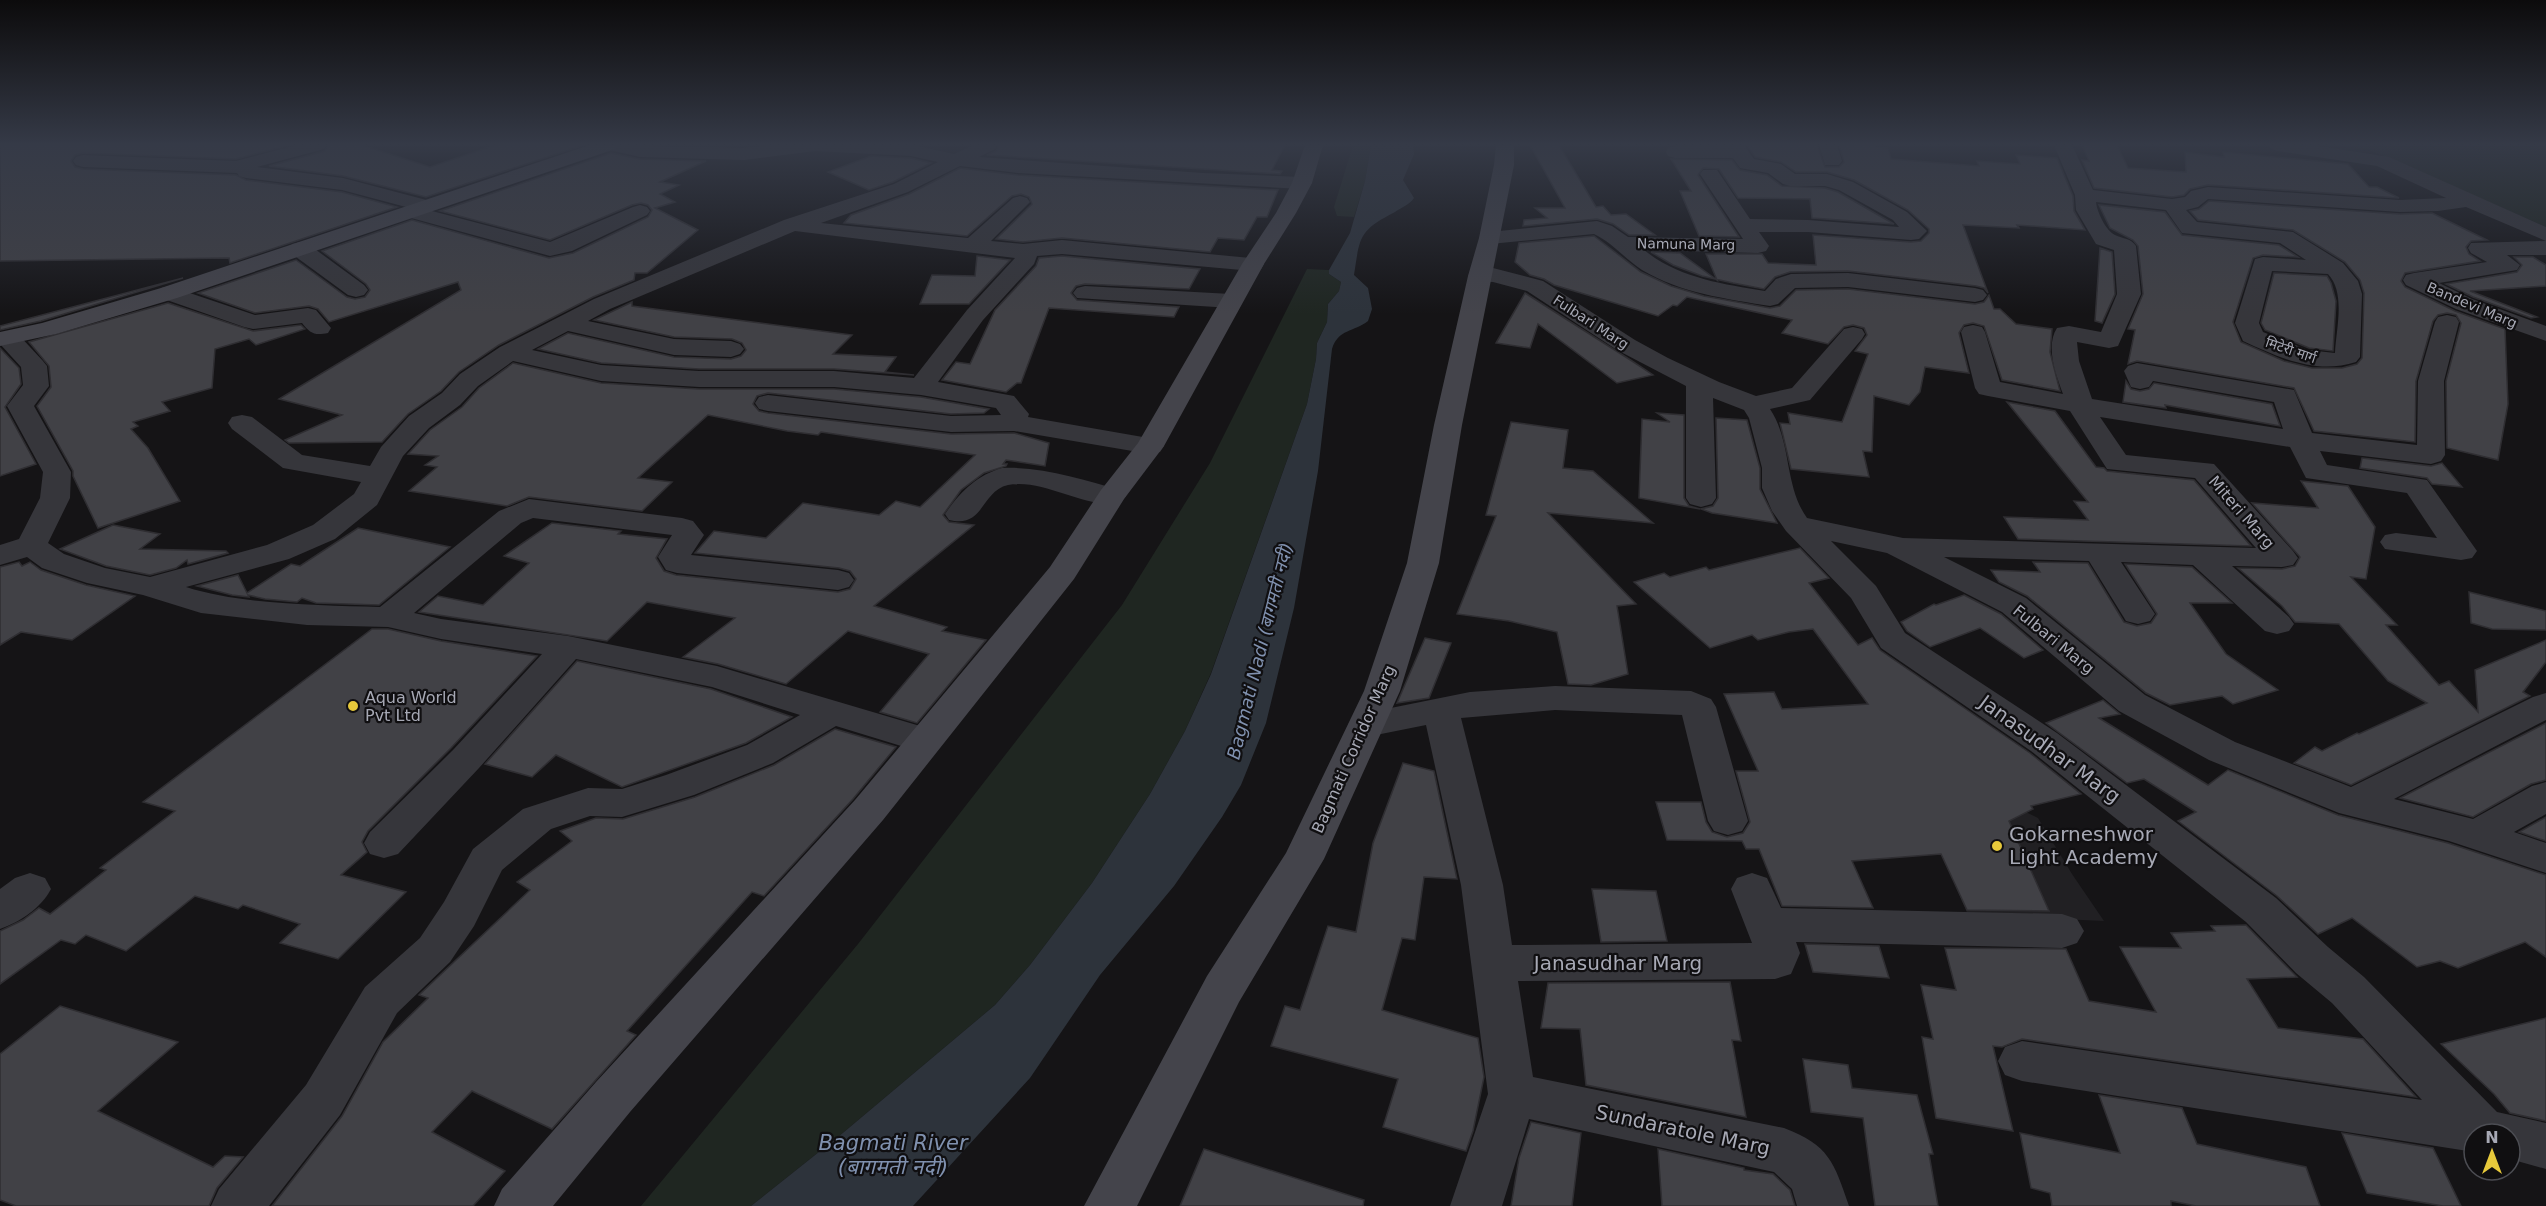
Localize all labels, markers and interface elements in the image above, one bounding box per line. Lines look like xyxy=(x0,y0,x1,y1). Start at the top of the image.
street label: Namuna Marg xyxy=(1637,235,1735,253)
street label: Bandevi Marg xyxy=(2425,279,2519,331)
street label: Fulbari Marg xyxy=(1550,292,1632,352)
street label: मिटेरी मार्ग xyxy=(2263,333,2320,367)
street label: Miteri Marg xyxy=(2205,472,2278,553)
water label: Bagmati Nadi (बागमती नदी) xyxy=(1222,540,1297,761)
street label: Fulbari Marg xyxy=(2009,601,2098,678)
street label: Bagmati Corridor Marg xyxy=(1308,662,1399,836)
place label: Aqua World Pvt Ltd xyxy=(365,688,457,725)
street label: Janasudhar Marg xyxy=(1973,689,2125,808)
marker: Aqua World Pvt Ltd xyxy=(346,699,360,713)
place label: Gokarneshwor Light Academy xyxy=(2009,822,2158,869)
marker: Gokarneshwor Light Academy xyxy=(1990,839,2004,853)
street label: Janasudhar Marg xyxy=(1532,951,1702,975)
street label: Sundaratole Marg xyxy=(1594,1100,1772,1160)
north arrow xyxy=(2462,1122,2522,1182)
text: N xyxy=(2485,1128,2499,1147)
water label: Bagmati River (बागमती नदी) xyxy=(818,1131,969,1179)

